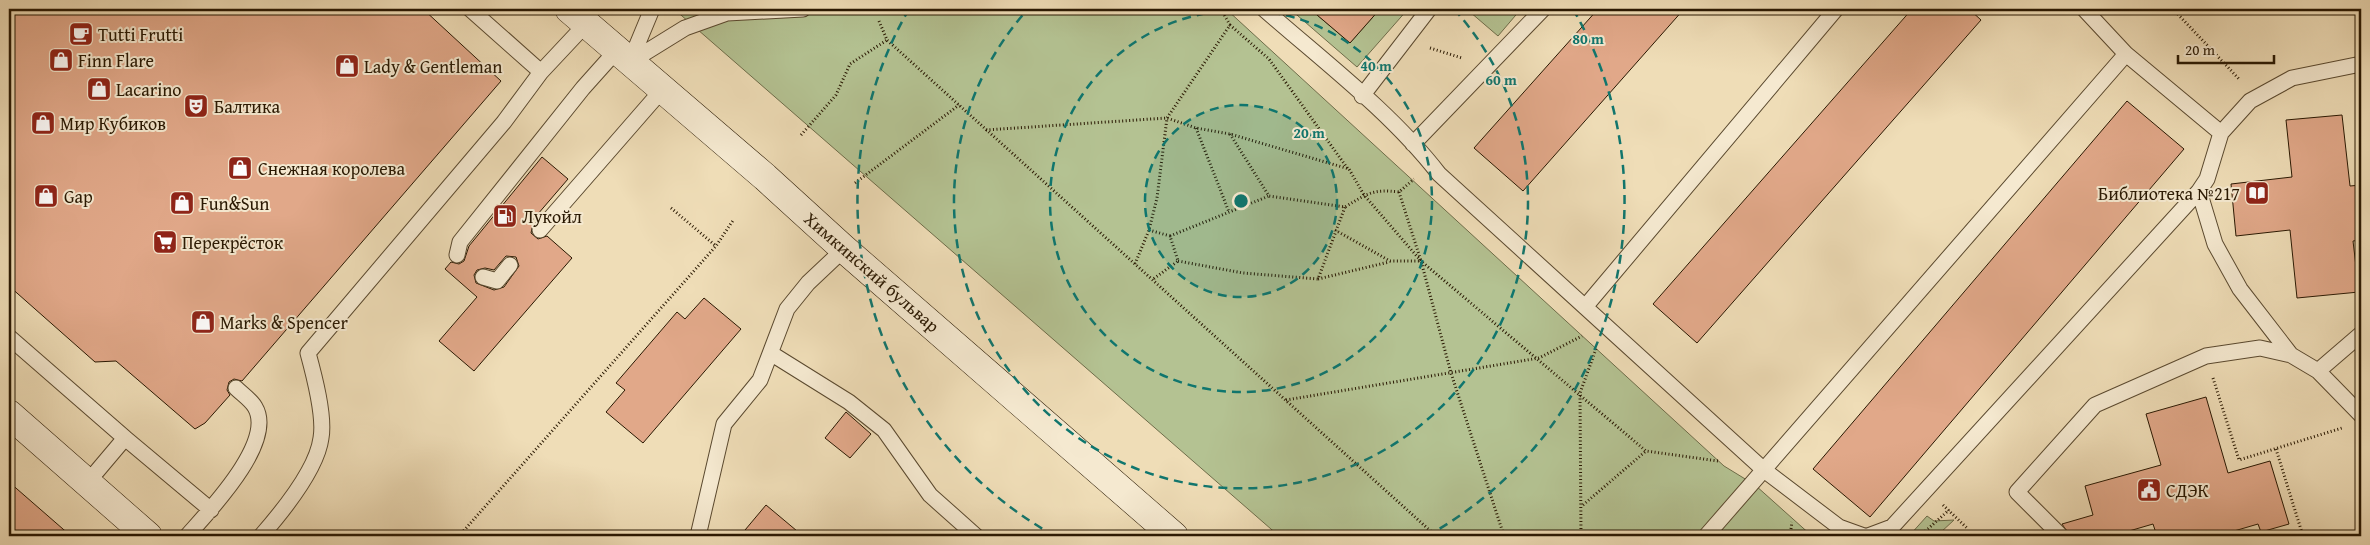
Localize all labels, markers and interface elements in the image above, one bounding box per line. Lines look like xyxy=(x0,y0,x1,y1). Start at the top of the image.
cafe icon: Tutti Frutti xyxy=(68,21,94,47)
place label: Tutti Frutti xyxy=(98,21,183,48)
text: 80 m xyxy=(1572,28,1604,49)
scale bar xyxy=(2178,32,2274,64)
text: 20 m xyxy=(2185,39,2216,60)
shop icon: Finn Flare xyxy=(48,47,74,73)
place label: Finn Flare xyxy=(78,47,154,74)
shop icon: Lady & Gentleman xyxy=(334,53,360,79)
place label: Lady & Gentleman xyxy=(364,53,502,80)
text: 40 m xyxy=(1360,55,1392,76)
text: 60 m xyxy=(1485,69,1517,90)
shop icon: Lacarino xyxy=(86,76,112,102)
place label: Lacarino xyxy=(116,76,182,103)
theatre icon: Балтика xyxy=(183,93,209,119)
place label: Балтика xyxy=(214,93,280,120)
shop icon: Мир Кубиков xyxy=(30,110,56,136)
place label: Мир Кубиков xyxy=(60,110,166,137)
text: 20 m xyxy=(1293,122,1325,143)
shop icon: Снежная королева xyxy=(227,155,253,181)
place label: Снежная королева xyxy=(258,155,406,182)
place label: Библиотека №217 xyxy=(2098,180,2240,207)
library icon: Библиотека №217 xyxy=(2244,180,2270,206)
shop icon: Gap xyxy=(33,183,59,209)
place label: Gap xyxy=(64,183,93,210)
shop icon: Fun&Sun xyxy=(169,190,195,216)
place label: Fun&Sun xyxy=(200,190,269,217)
centre of rings xyxy=(1232,192,1250,210)
fuel station icon: Лукойл xyxy=(492,203,518,229)
place label: Лукойл xyxy=(522,203,582,230)
street label: Химкинский бульвар xyxy=(798,205,946,339)
supermarket icon: Перекрёсток xyxy=(152,229,178,255)
place label: Перекрёсток xyxy=(182,229,284,256)
shop icon: Marks & Spencer xyxy=(190,309,216,335)
place label: Marks & Spencer xyxy=(220,309,349,336)
public building icon: СДЭК xyxy=(2136,477,2162,503)
place label: СДЭК xyxy=(2166,477,2209,504)

